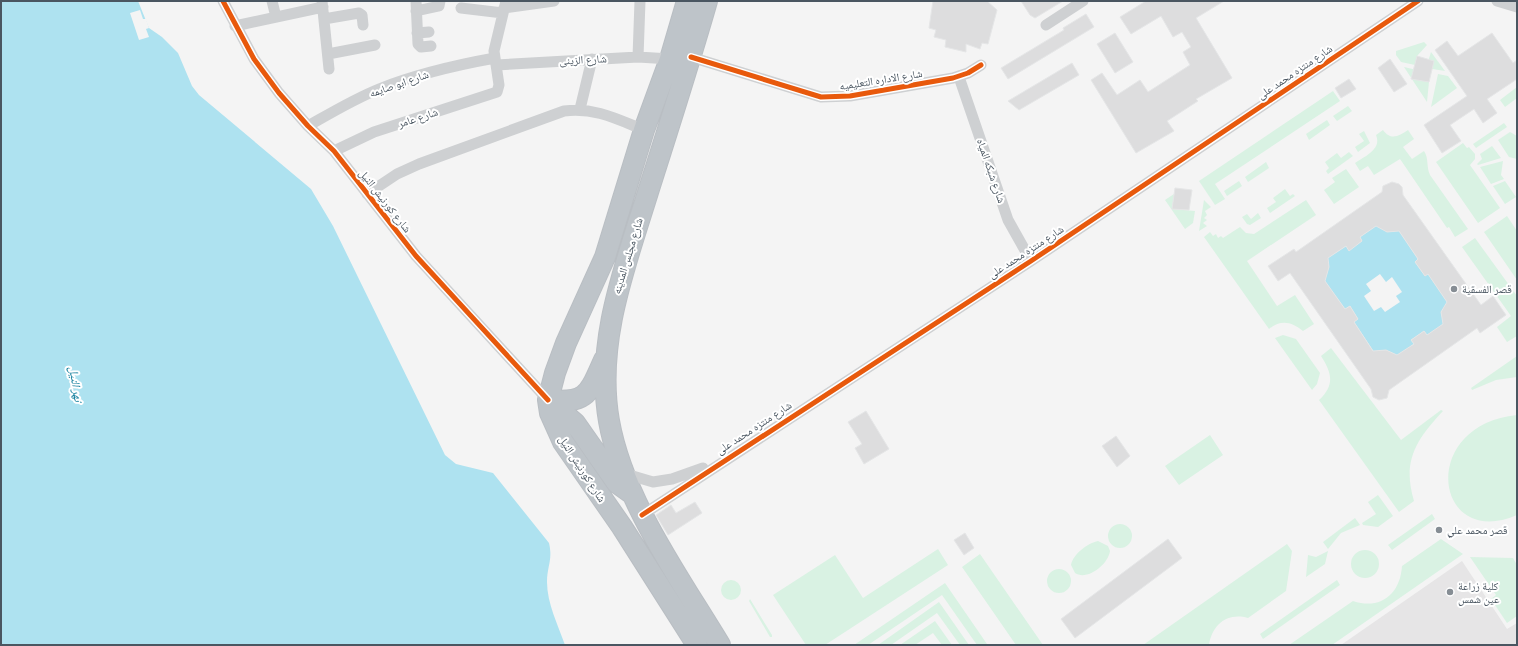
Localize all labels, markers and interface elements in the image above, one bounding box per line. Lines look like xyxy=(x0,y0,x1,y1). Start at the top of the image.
street label: شارع منتزه محمد على xyxy=(1255,42,1335,102)
street label: شارع الزينى xyxy=(559,52,607,68)
street label: شارع الاداره التعليميه xyxy=(839,67,923,93)
street label: شارع ابو صايمه xyxy=(368,68,430,100)
street label: شارع عامر xyxy=(395,105,440,131)
street label: شارع شبكه المياه xyxy=(974,137,1008,205)
street label: شارع كورنيش النيل xyxy=(356,167,414,235)
street label: شارع مجلس المدينه xyxy=(610,216,646,296)
street label: شارع منتزه محمد على xyxy=(986,223,1066,281)
place label: قصر الفسقية xyxy=(1462,283,1512,296)
marker: قصر الفسقية xyxy=(1449,284,1459,294)
water label: نهر النيل xyxy=(65,365,86,405)
street label: شارع منتزه محمد على xyxy=(714,399,794,457)
street label: شارع كورنيش النيل xyxy=(556,433,608,505)
place label: قصر محمد علي xyxy=(1447,524,1508,538)
marker: قصر محمد علي xyxy=(1434,525,1444,535)
place label: كلية زراعة عين شمس xyxy=(1458,580,1500,606)
marker: كلية زراعة عين شمس xyxy=(1445,587,1455,597)

